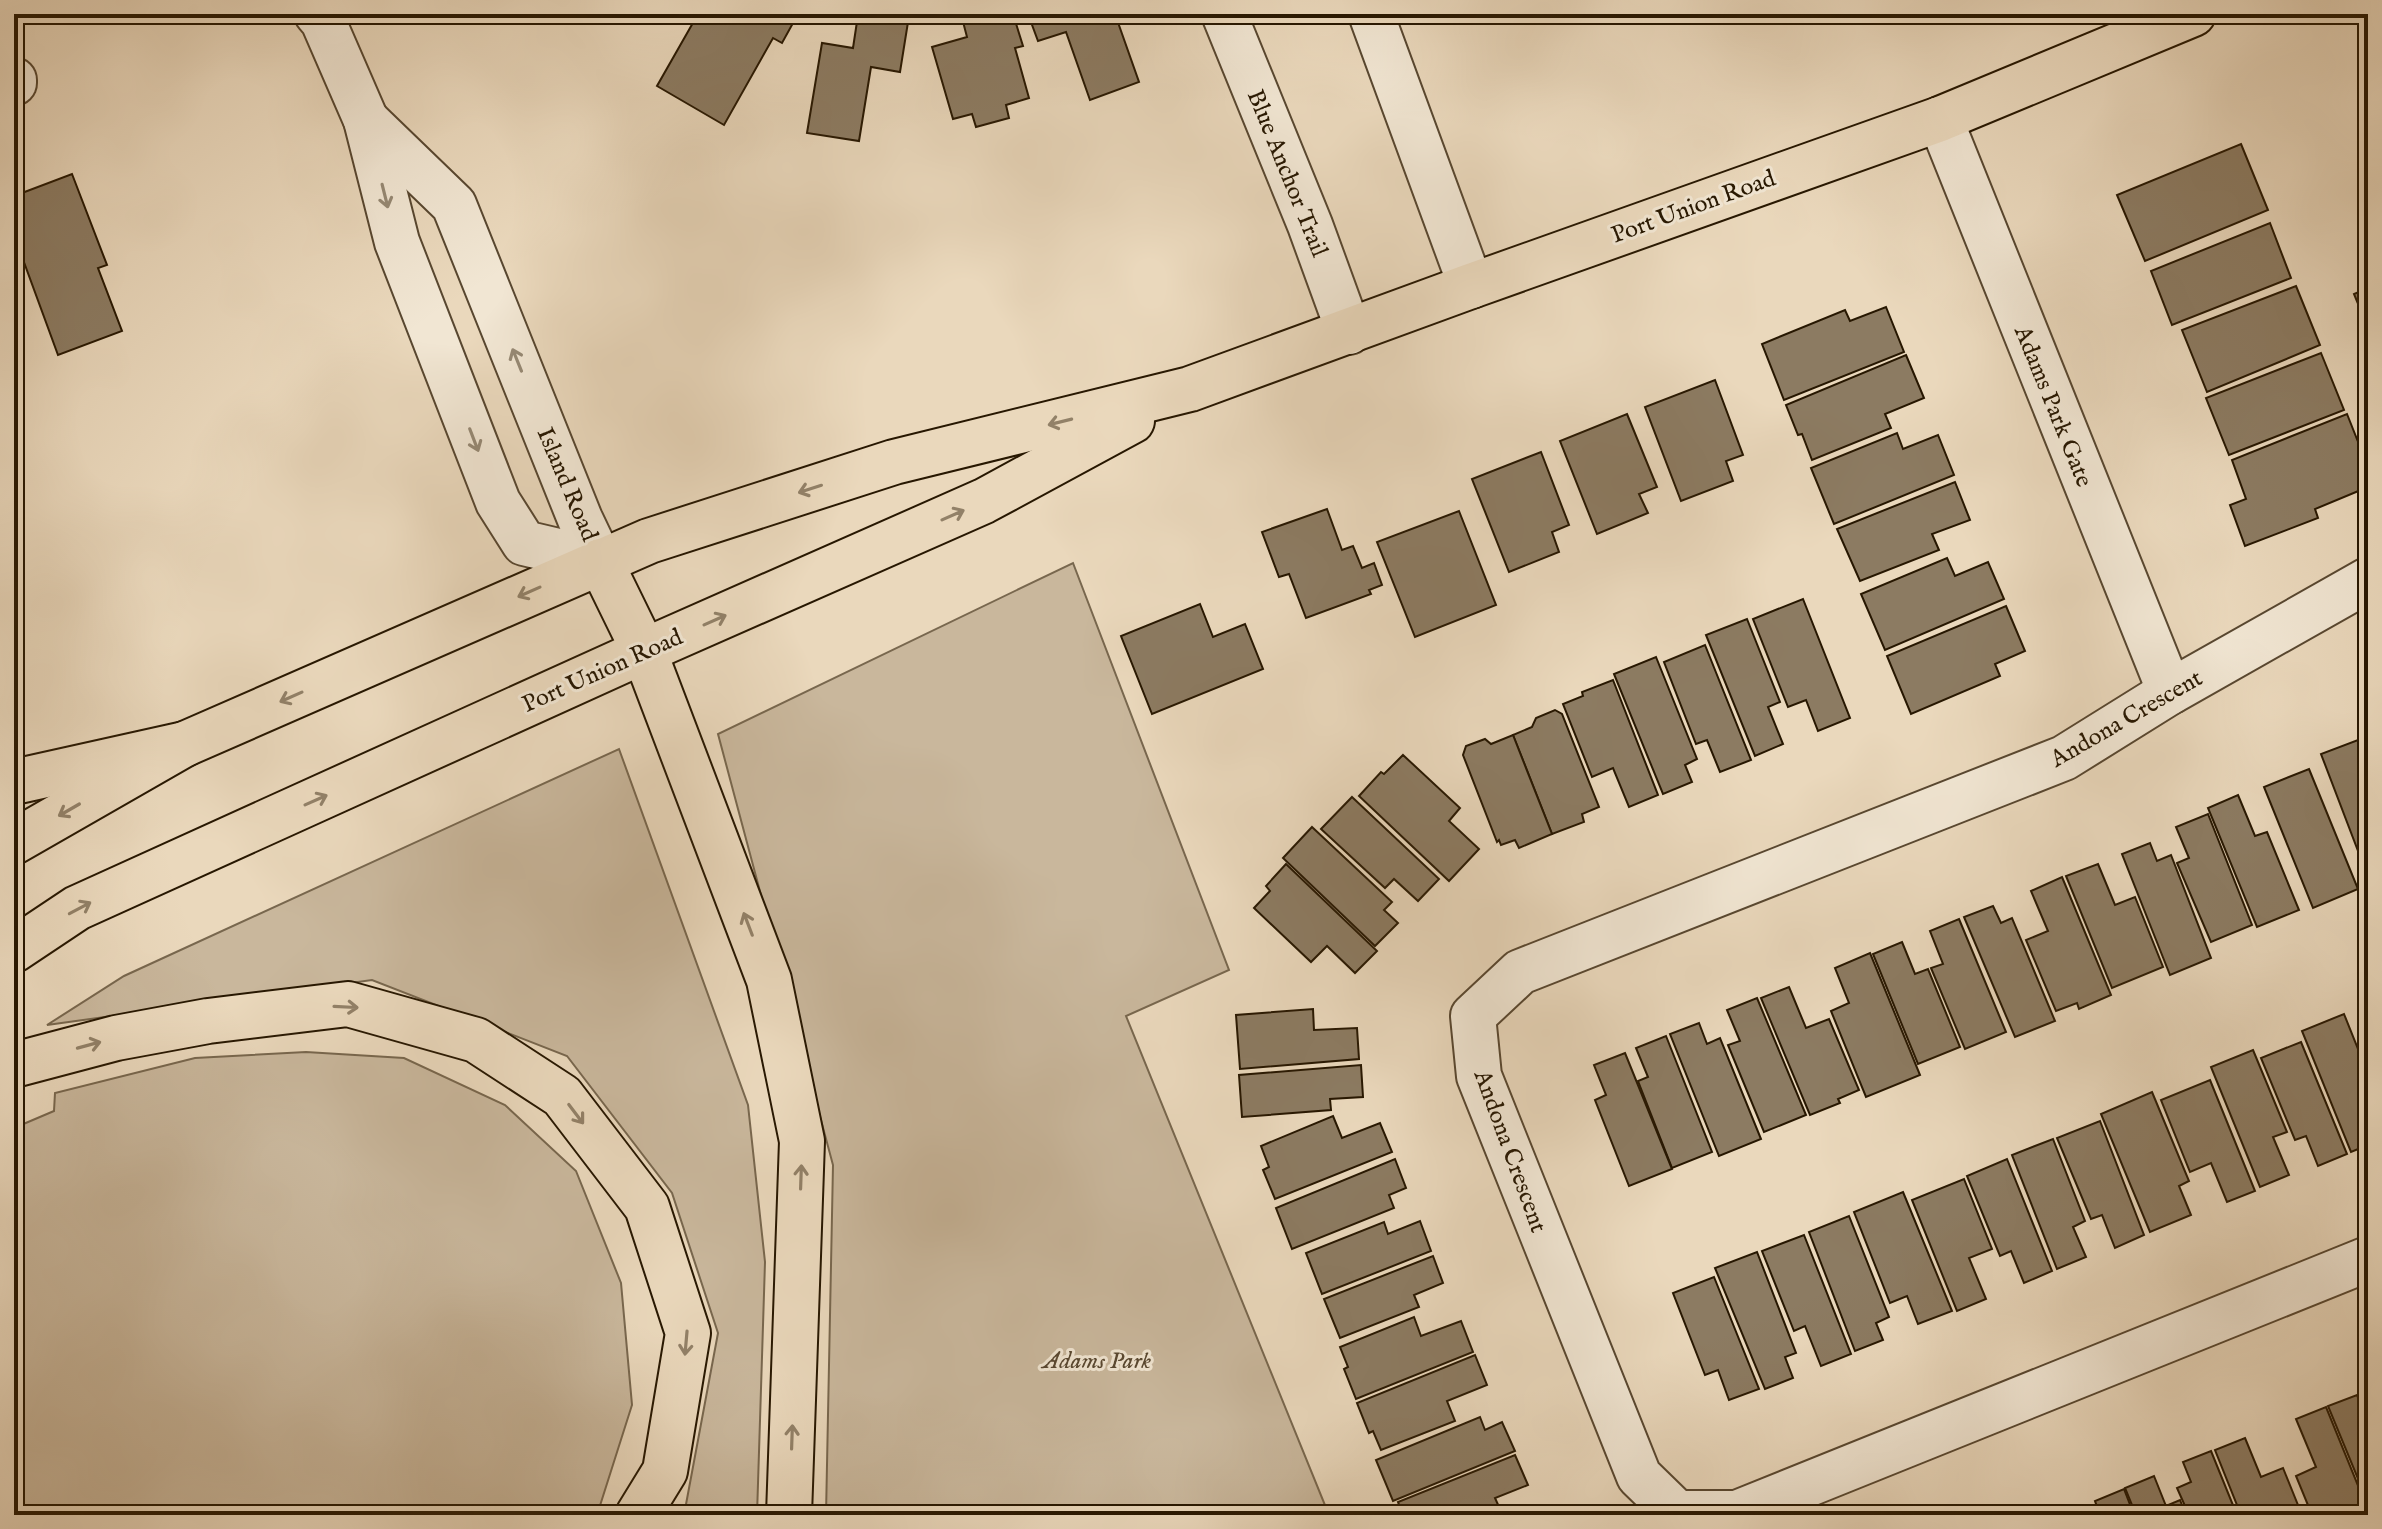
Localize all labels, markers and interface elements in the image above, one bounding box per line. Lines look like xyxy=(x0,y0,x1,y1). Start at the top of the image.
street label: Blue Anchor Trail xyxy=(1239,85,1334,262)
street label: Port Union Road xyxy=(1607,163,1780,251)
one-way arrow xyxy=(379,182,394,208)
street label: Adams Park Gate xyxy=(2006,320,2099,492)
one-way arrow xyxy=(508,348,523,373)
one-way arrow xyxy=(1048,415,1074,430)
street label: Island Road xyxy=(529,423,605,546)
one-way arrow xyxy=(468,427,482,452)
one-way arrow xyxy=(797,482,823,497)
one-way arrow xyxy=(940,506,965,521)
one-way arrow xyxy=(517,586,542,601)
one-way arrow xyxy=(703,611,727,626)
street label: Port Union Road xyxy=(518,622,688,721)
street label: Andona Crescent xyxy=(2044,663,2208,776)
one-way arrow xyxy=(279,691,304,706)
one-way arrow xyxy=(303,791,328,806)
one-way arrow xyxy=(58,802,81,818)
one-way arrow xyxy=(67,899,91,915)
one-way arrow xyxy=(740,913,754,937)
one-way arrow xyxy=(332,1000,359,1015)
one-way arrow xyxy=(76,1036,102,1051)
street label: Andona Crescent xyxy=(1465,1065,1553,1237)
one-way arrow xyxy=(567,1102,584,1124)
one-way arrow xyxy=(793,1164,808,1191)
one-way arrow xyxy=(678,1329,693,1356)
park label: Adams Park xyxy=(1040,1346,1152,1377)
one-way arrow xyxy=(785,1424,800,1451)

